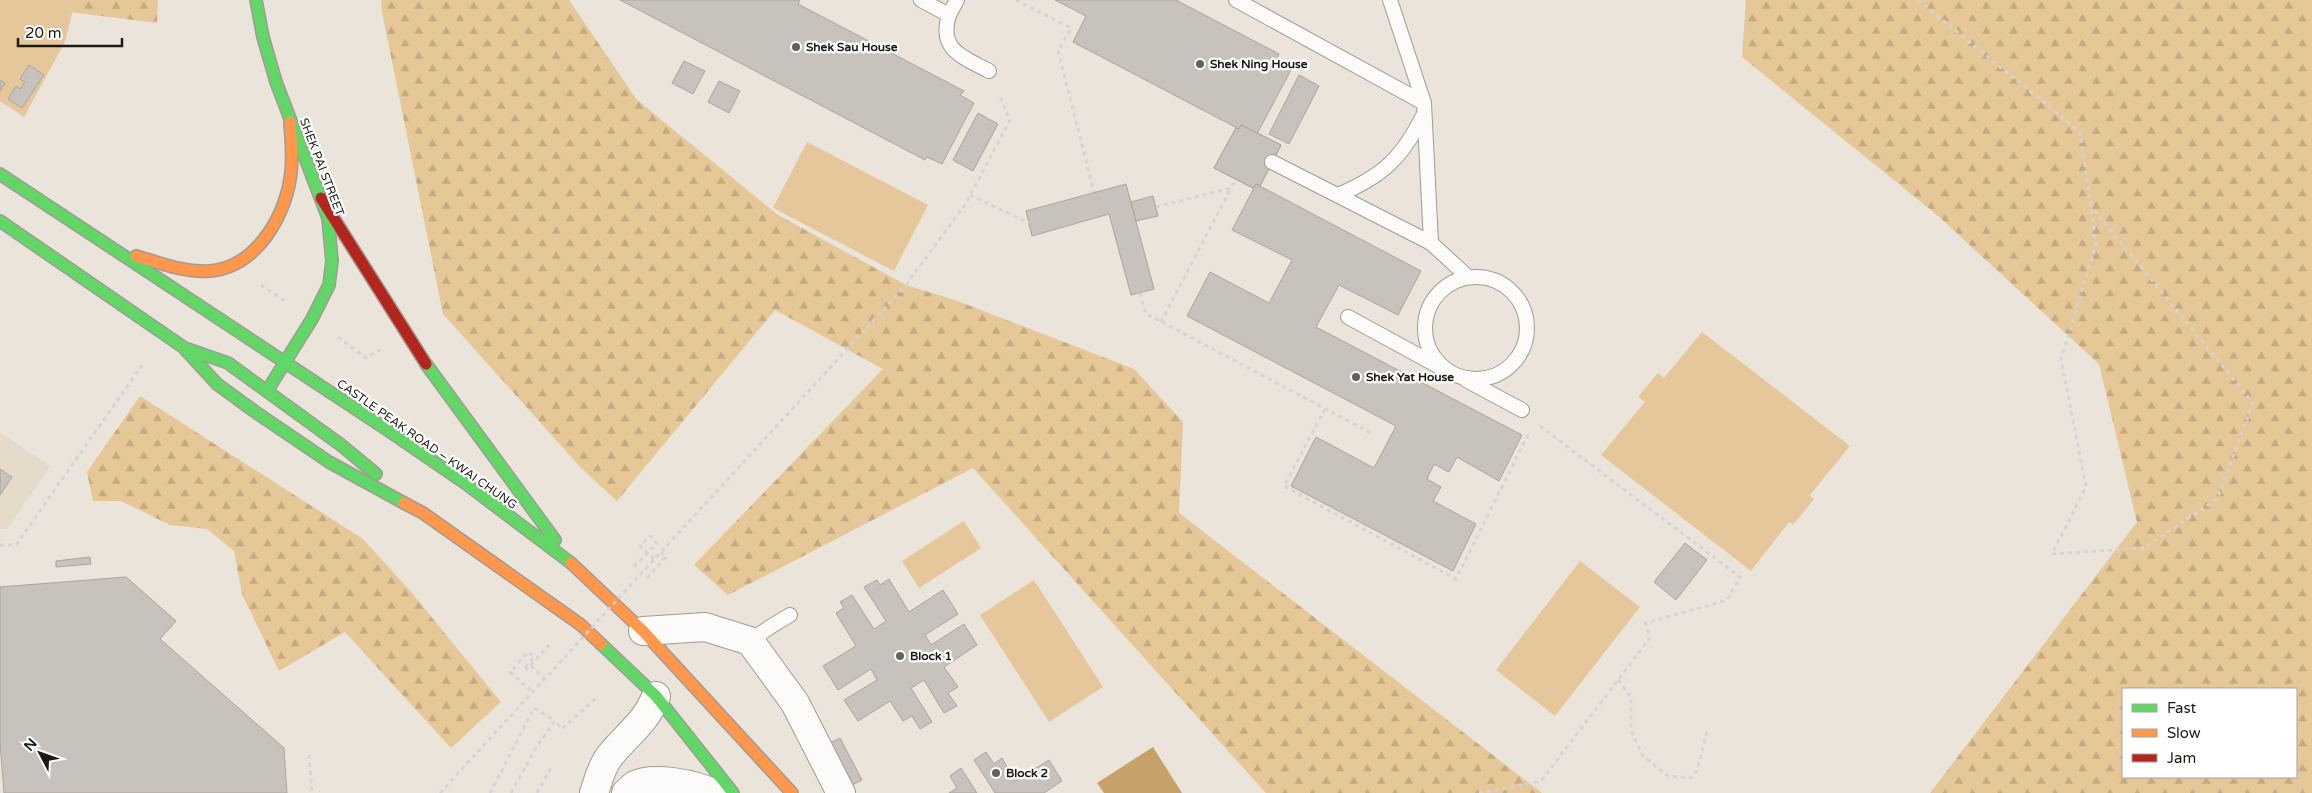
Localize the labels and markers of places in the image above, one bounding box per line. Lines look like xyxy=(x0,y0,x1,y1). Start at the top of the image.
place label: Shek Sau House xyxy=(806,40,898,54)
marker: Shek Sau House xyxy=(790,41,802,53)
place label: Shek Ning House xyxy=(1210,57,1308,72)
marker: Shek Ning House xyxy=(1194,58,1206,70)
place label: Shek Yat House xyxy=(1366,370,1454,384)
marker: Shek Yat House xyxy=(1350,371,1362,383)
place label: Block 1 xyxy=(910,649,952,663)
marker: Block 1 xyxy=(894,650,906,662)
place label: Block 2 xyxy=(1006,766,1048,780)
marker: Block 2 xyxy=(990,767,1002,779)

